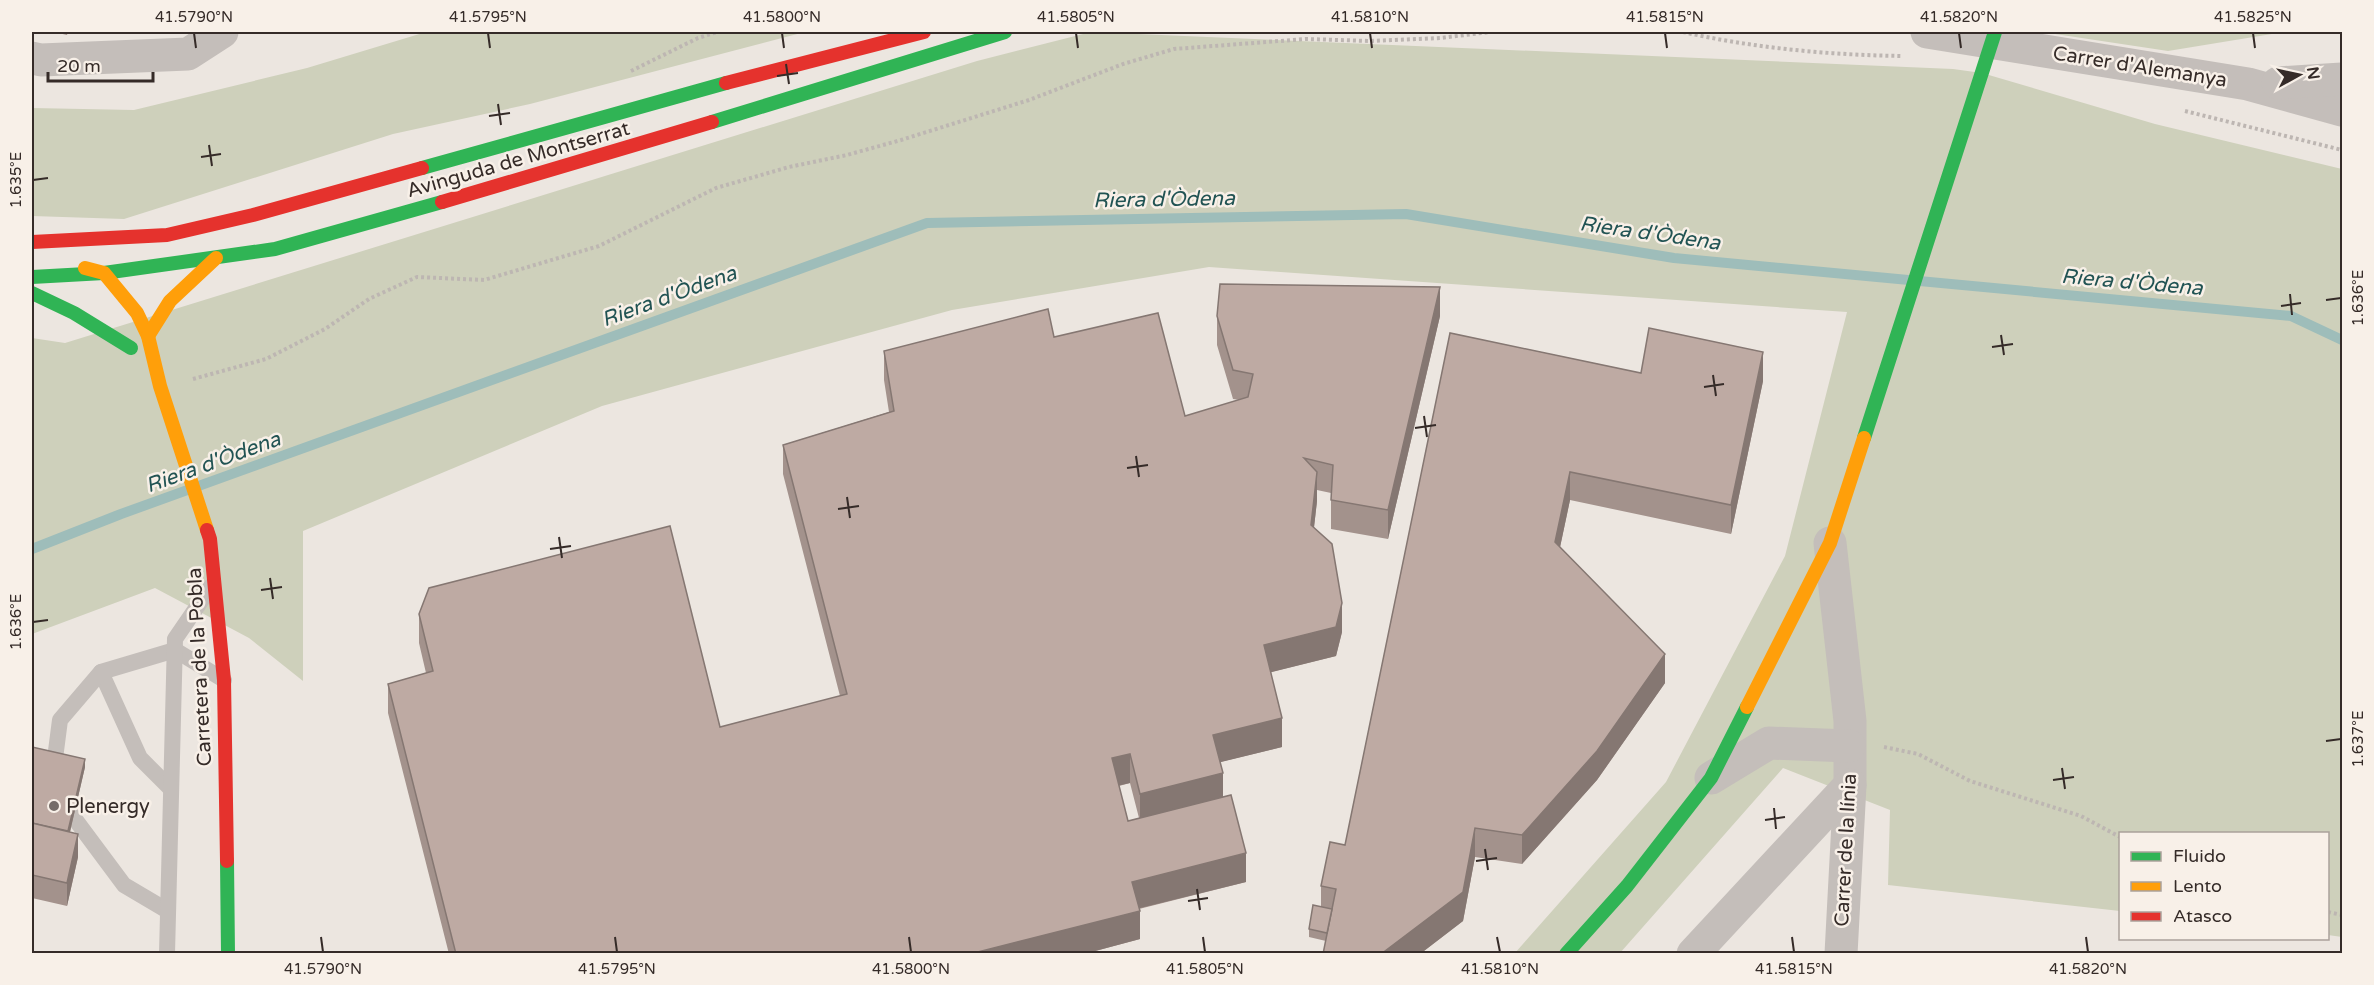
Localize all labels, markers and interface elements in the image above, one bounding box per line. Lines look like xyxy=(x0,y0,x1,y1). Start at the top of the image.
text: 41.5790°N xyxy=(155,8,233,26)
text: 41.5795°N xyxy=(449,8,527,26)
text: 41.5800°N xyxy=(743,8,821,26)
text: 41.5805°N xyxy=(1037,8,1115,26)
text: 41.5810°N xyxy=(1331,8,1409,26)
text: 41.5815°N xyxy=(1626,8,1704,26)
text: 41.5820°N xyxy=(1920,8,1998,26)
text: 41.5825°N xyxy=(2214,8,2292,26)
street label: Carrer d'Alemanya xyxy=(2051,41,2229,93)
scale bar xyxy=(48,45,153,83)
north arrow xyxy=(2269,45,2329,105)
text: 20 m xyxy=(57,55,101,77)
text: N xyxy=(2302,65,2324,81)
street label: Avinguda de Montserrat xyxy=(404,117,633,203)
text: 1.635°E xyxy=(7,152,25,208)
water label: Riera d'Òdena xyxy=(1093,186,1236,213)
water label: Riera d'Òdena xyxy=(1578,211,1723,256)
water label: Riera d'Òdena xyxy=(598,260,741,332)
water label: Riera d'Òdena xyxy=(2060,264,2205,301)
text: 1.636°E xyxy=(2349,270,2367,326)
water label: Riera d'Òdena xyxy=(142,426,285,498)
street label: Carretera de la Pobla xyxy=(183,567,217,767)
text: 1.636°E xyxy=(7,594,25,650)
text: 1.637°E xyxy=(2349,710,2367,768)
street label: Carrer de la línia xyxy=(1830,773,1862,927)
place label: Plenergy xyxy=(66,795,150,819)
marker: Plenergy xyxy=(47,799,61,813)
legend xyxy=(2119,832,2329,940)
text: Fluido xyxy=(2173,845,2226,867)
text: Lento xyxy=(2173,875,2222,897)
text: Atasco xyxy=(2173,905,2232,927)
text: 41.5790°N xyxy=(284,960,362,978)
text: 41.5795°N xyxy=(578,960,656,978)
text: 41.5800°N xyxy=(872,960,950,978)
text: 41.5805°N xyxy=(1166,960,1244,978)
text: 41.5810°N xyxy=(1461,960,1539,978)
text: 41.5815°N xyxy=(1755,960,1833,978)
text: 41.5820°N xyxy=(2049,960,2127,978)

